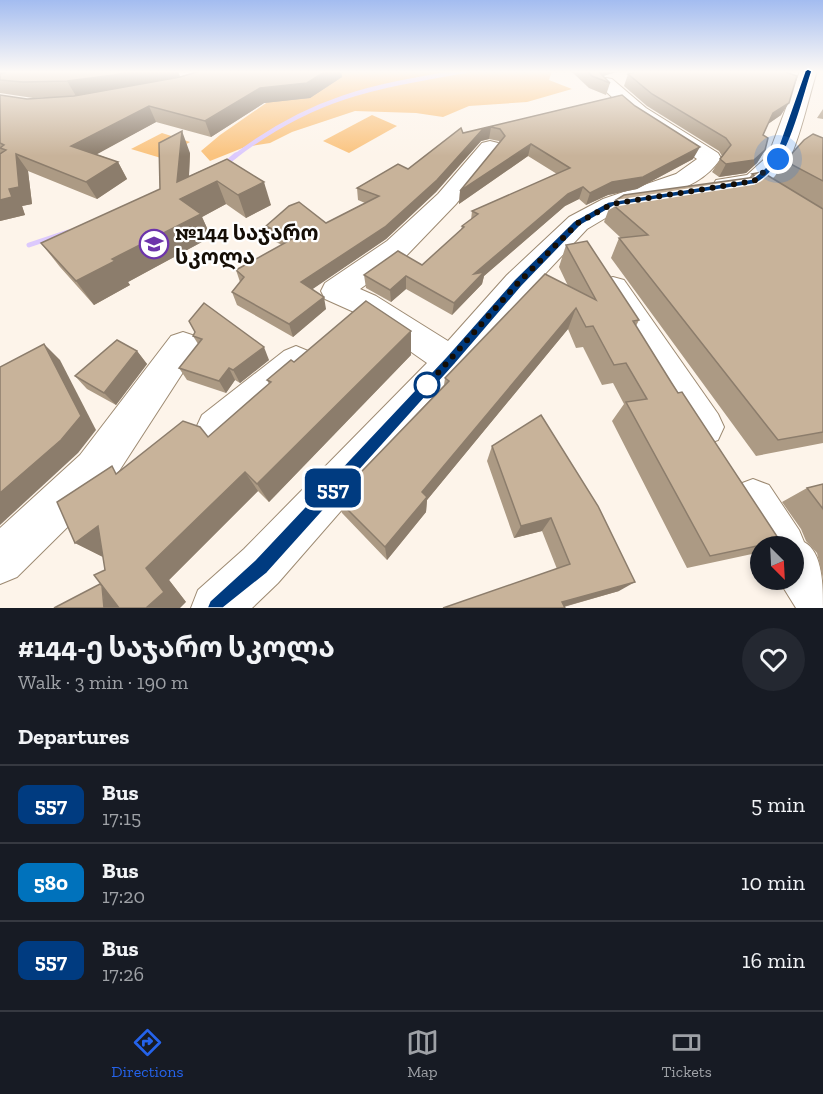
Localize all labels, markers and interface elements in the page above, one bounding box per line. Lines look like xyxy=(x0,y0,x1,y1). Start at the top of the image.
your location xyxy=(763,144,793,174)
place label: №144 საჯარო სკოლა xyxy=(175,220,319,270)
school or university icon: №144 საჯარო სკოლა xyxy=(138,228,170,260)
unlabelled marker xyxy=(414,372,440,398)
line badge: 557 xyxy=(298,468,368,508)
text: 557 xyxy=(317,476,349,501)
north arrow xyxy=(750,536,804,590)
map controls xyxy=(750,536,804,590)
button: heart xyxy=(742,628,805,691)
text: #144-ე საჯარო სკოლა xyxy=(18,631,335,664)
text: Walk · 3 min · 190 m xyxy=(18,670,188,694)
text: Departures xyxy=(18,723,129,750)
text: Bus xyxy=(102,779,139,806)
text: 5 min xyxy=(751,791,805,818)
text: 557 xyxy=(35,792,67,817)
text: 17:15 xyxy=(102,806,141,830)
text: Bus xyxy=(102,857,139,884)
text: 10 min xyxy=(741,869,805,896)
text: 580 xyxy=(34,870,68,895)
text: 17:20 xyxy=(102,884,145,908)
text: Bus xyxy=(102,935,139,962)
text: 16 min xyxy=(742,947,805,974)
text: 557 xyxy=(35,948,67,973)
text: 17:26 xyxy=(102,962,144,986)
tab: Directions xyxy=(111,1026,183,1081)
tab: Map xyxy=(406,1026,439,1081)
tab: Tickets xyxy=(661,1026,712,1081)

